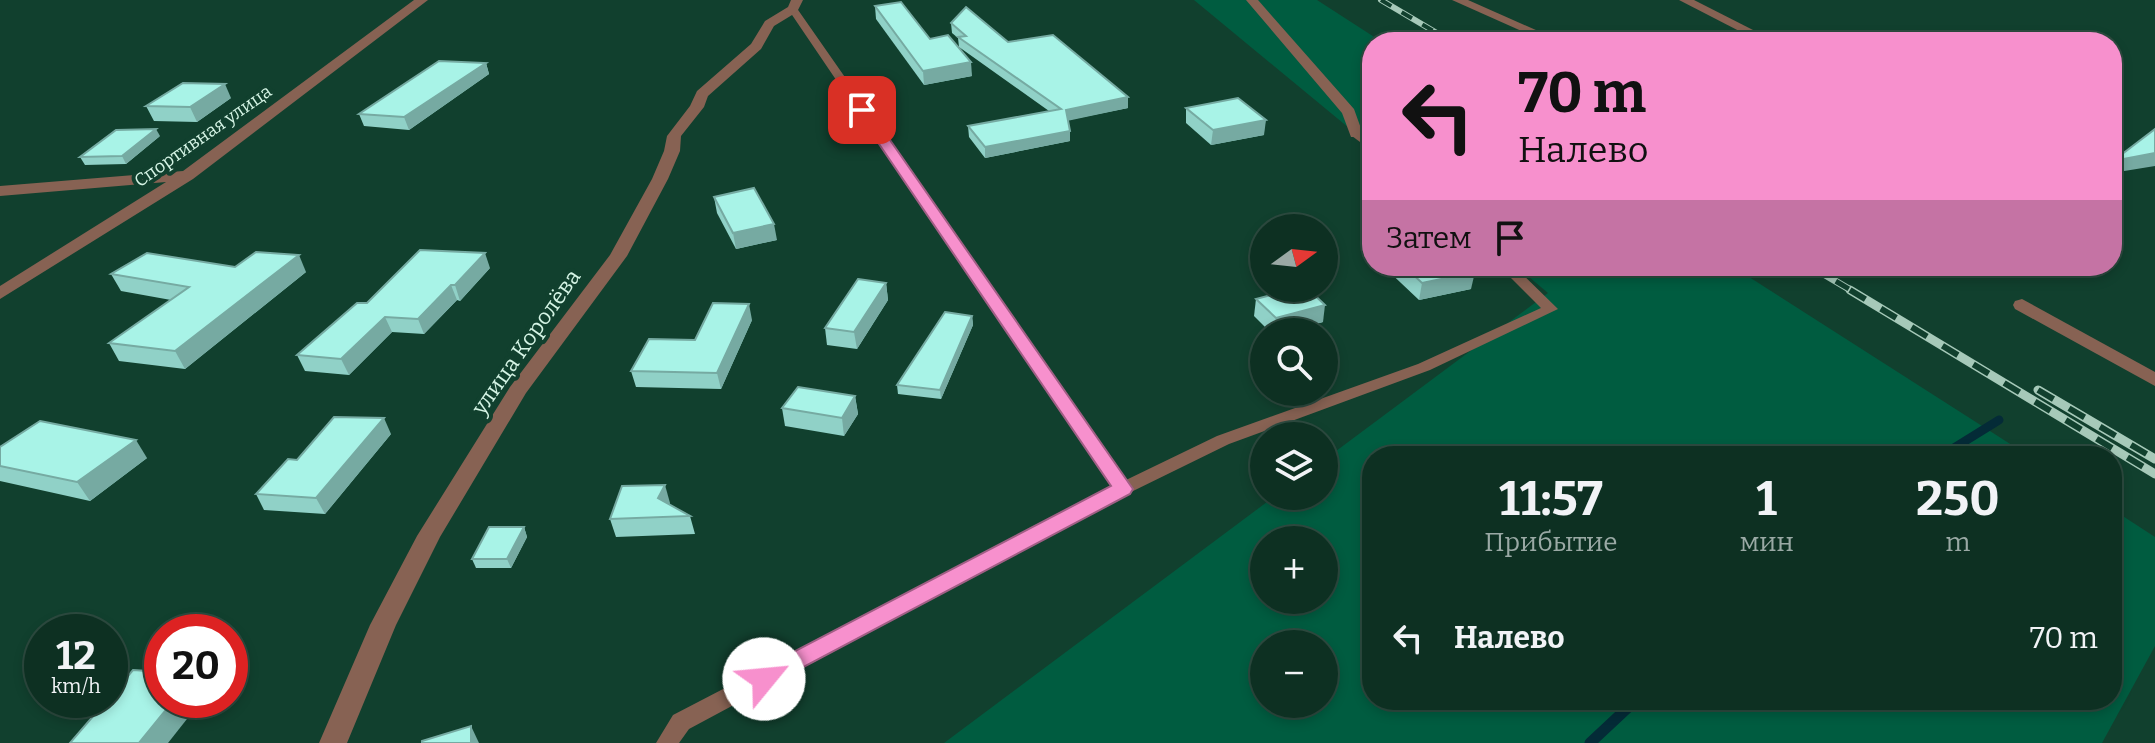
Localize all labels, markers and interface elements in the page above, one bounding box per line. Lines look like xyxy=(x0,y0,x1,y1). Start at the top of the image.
text: 70 m xyxy=(1518,60,1646,127)
icon: left xyxy=(1386,64,1490,168)
pin xyxy=(828,76,896,144)
street label: Спортивная улица xyxy=(130,80,276,192)
icon: arrive xyxy=(840,88,884,132)
text: Налево xyxy=(1518,128,1649,172)
north arrow xyxy=(1250,214,1338,302)
map controls xyxy=(1250,214,1338,718)
icon: arrive xyxy=(1488,216,1532,260)
text: Затем xyxy=(1386,220,1472,256)
street label: улица Королёва xyxy=(465,264,586,421)
button: search xyxy=(1250,318,1338,406)
button: layers xyxy=(1250,422,1338,510)
text: 11:57 xyxy=(1499,470,1603,528)
text: 1 xyxy=(1756,470,1777,528)
text: 250 xyxy=(1916,470,2000,528)
button: + xyxy=(1250,526,1338,614)
text: Прибытие xyxy=(1484,527,1617,558)
text: мин xyxy=(1740,527,1794,558)
text: m xyxy=(1945,527,1970,558)
speed limit sign: 20 xyxy=(144,614,248,718)
icon: left xyxy=(1386,616,1430,660)
text: Налево xyxy=(1454,620,1565,656)
text: 70 m xyxy=(2030,620,2098,656)
button: − xyxy=(1250,630,1338,718)
text: 12 xyxy=(56,632,96,680)
position arrow xyxy=(722,637,806,721)
text: km/h xyxy=(51,674,101,698)

